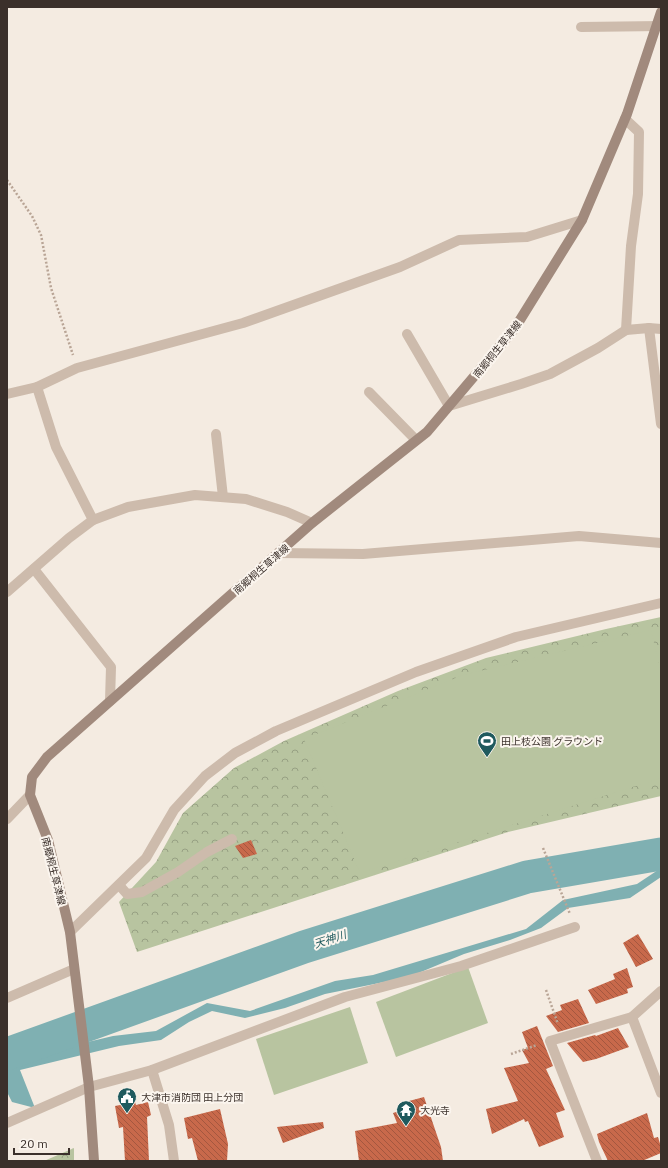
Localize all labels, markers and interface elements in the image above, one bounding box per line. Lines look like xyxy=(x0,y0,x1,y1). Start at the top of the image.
street label: 南郷桐生草津線 xyxy=(470,318,524,381)
street label: 南郷桐生草津線 xyxy=(231,542,292,597)
sports icon: 田上枝公園 グラウンド xyxy=(476,730,498,758)
place label: 田上枝公園 グラウンド xyxy=(501,735,603,748)
street label: 南郷桐生草津線 xyxy=(39,836,68,907)
water label: 天神川 xyxy=(312,927,349,951)
public building icon: 大津市消防団 田上分団 xyxy=(116,1086,138,1114)
place label: 大津市消防団 田上分団 xyxy=(141,1091,243,1104)
temple icon: 大光寺 xyxy=(395,1099,417,1127)
place label: 大光寺 xyxy=(420,1104,450,1117)
scale bar xyxy=(14,1130,69,1156)
text: 20 m xyxy=(20,1136,48,1151)

